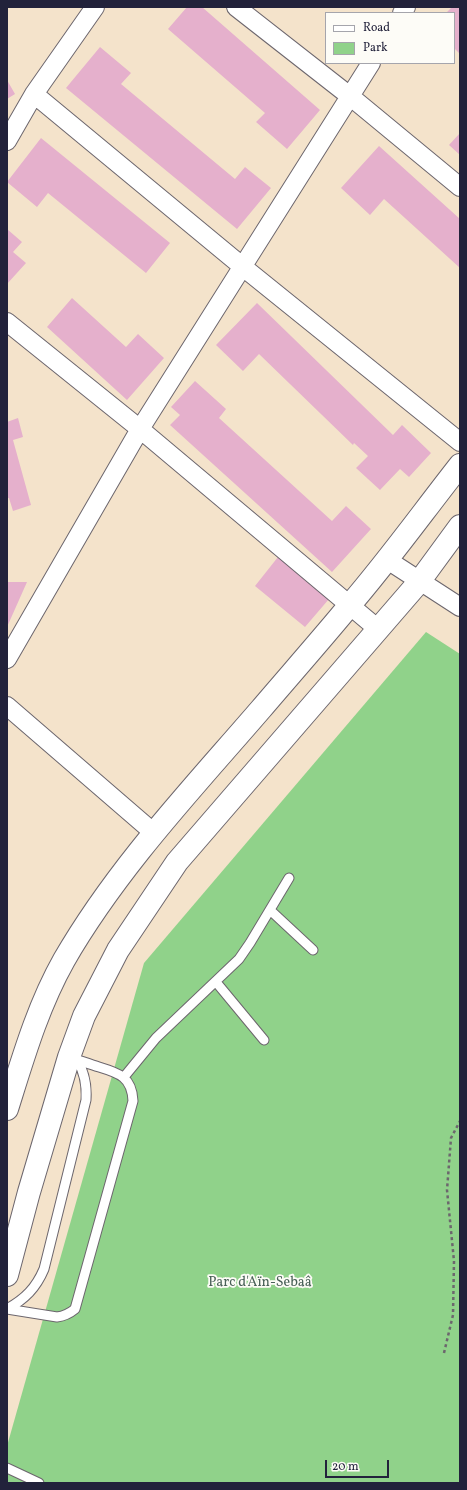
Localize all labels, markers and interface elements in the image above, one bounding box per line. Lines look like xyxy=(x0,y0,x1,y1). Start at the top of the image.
legend xyxy=(325,12,455,64)
text: Road xyxy=(363,20,390,36)
text: Park xyxy=(363,40,388,56)
park label: Parc d'Aïn-Sebaâ xyxy=(208,1275,312,1291)
scale bar xyxy=(327,1452,391,1478)
text: 20 m xyxy=(332,1459,359,1475)

